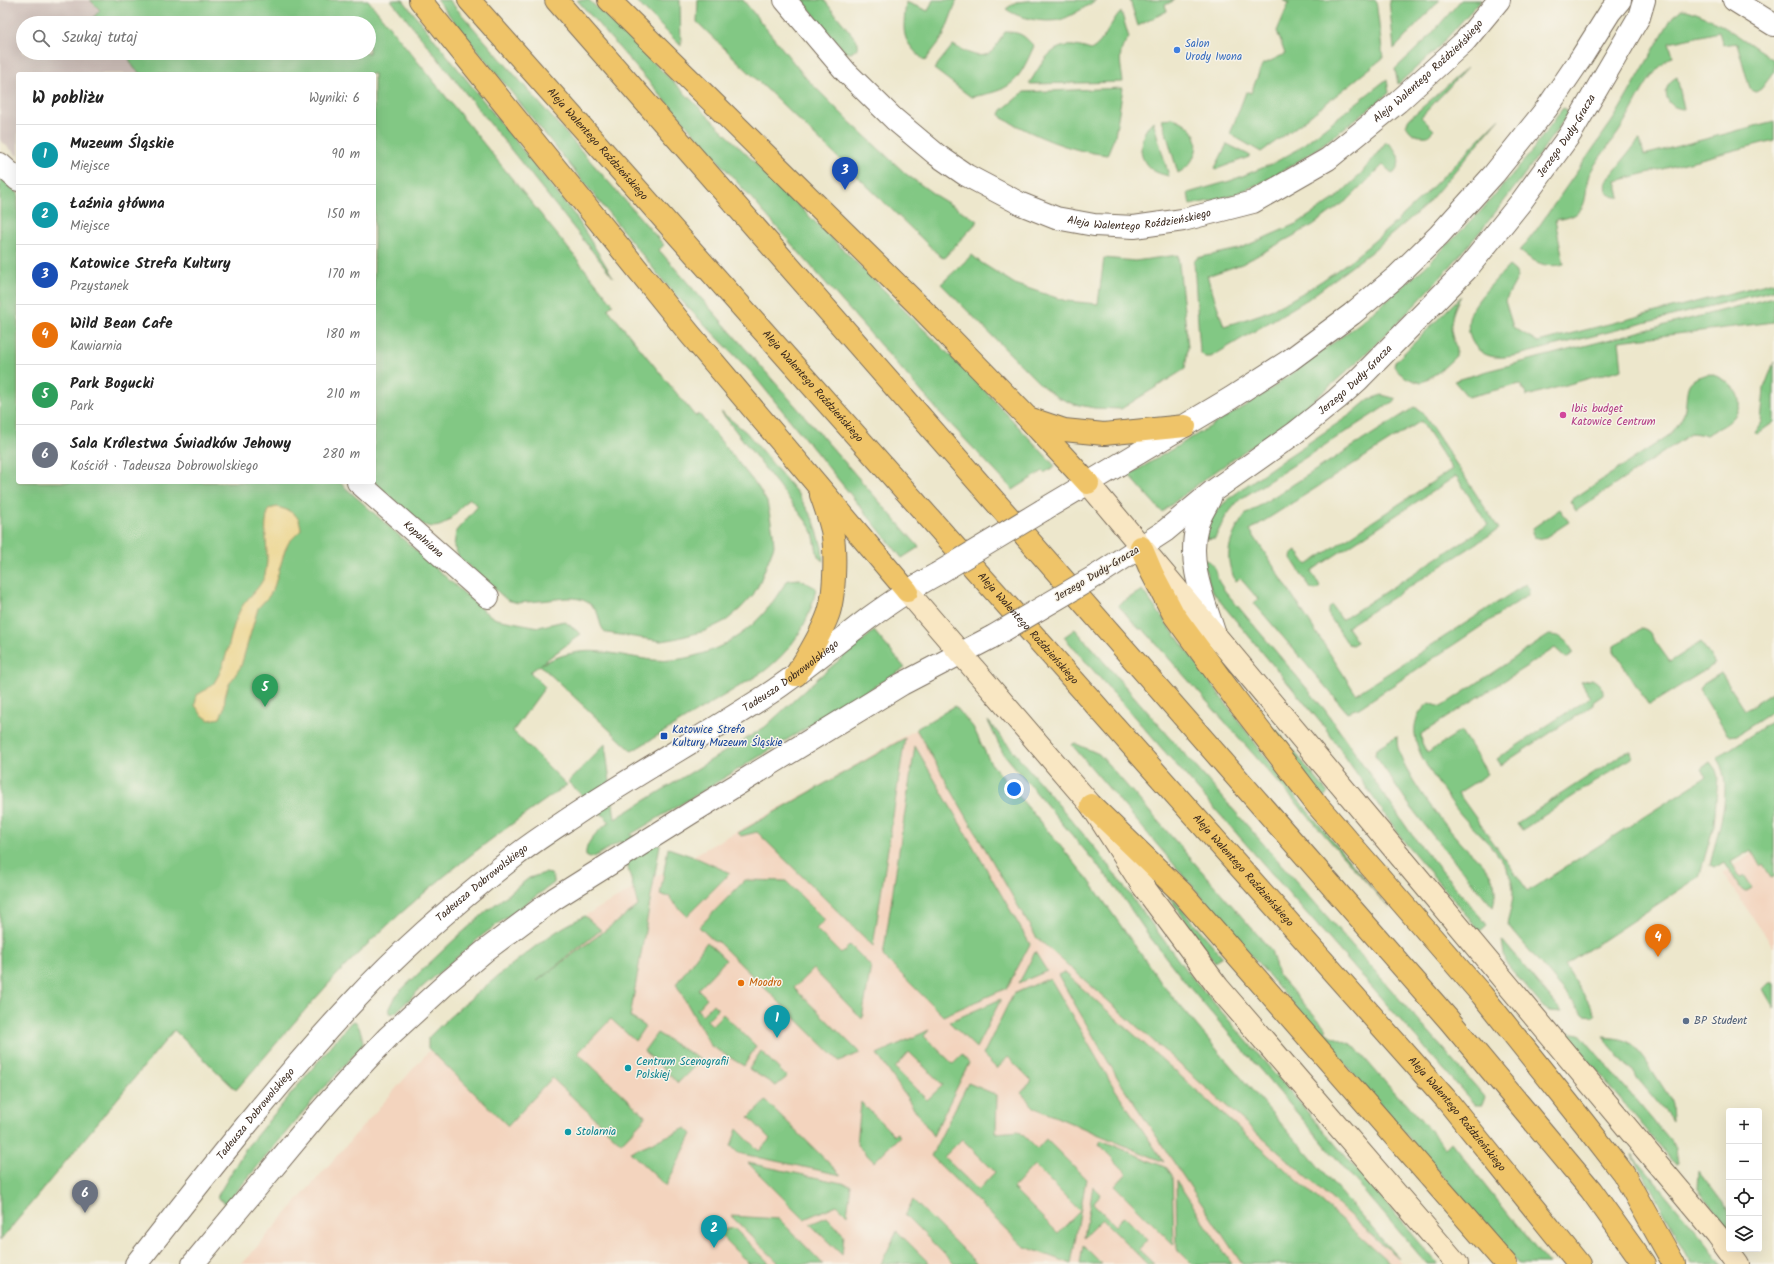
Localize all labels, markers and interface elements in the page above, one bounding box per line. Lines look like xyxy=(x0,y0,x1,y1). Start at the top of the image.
search box xyxy=(16,16,376,60)
street label: Aleja Walentego Roździeńskiego xyxy=(1369,16,1488,128)
text: Szukaj tutaj xyxy=(62,26,137,50)
icon: search xyxy=(30,27,52,49)
place label: Salon Urody Iwona xyxy=(1185,35,1242,66)
marker: Salon Urody Iwona xyxy=(1172,45,1182,55)
street label: Aleja Walentego Roździeńskiego xyxy=(542,84,652,205)
text: W pobliżu xyxy=(32,85,103,112)
text: Wyniki: 6 xyxy=(309,88,360,109)
street label: Jerzego Dudy-Gracza xyxy=(1532,91,1601,181)
text: Muzeum Śląskie xyxy=(70,132,174,156)
text: 1 xyxy=(43,144,47,165)
text: 90 m xyxy=(332,144,360,165)
text: Miejsce xyxy=(70,156,110,177)
pin: 3 xyxy=(832,157,858,190)
text: Łaźnia główna xyxy=(70,192,165,216)
text: 2 xyxy=(41,204,49,225)
text: 150 m xyxy=(327,204,360,225)
street label: Aleja Walentego Roździeńskiego xyxy=(1066,204,1213,236)
text: Miejsce xyxy=(70,216,110,237)
text: Katowice Strefa Kultury xyxy=(70,252,231,276)
text: 3 xyxy=(41,264,49,285)
text: 170 m xyxy=(328,264,360,285)
text: Przystanek xyxy=(70,276,129,297)
text: Wild Bean Cafe xyxy=(70,312,173,336)
text: 4 xyxy=(41,324,49,345)
text: 180 m xyxy=(326,324,360,345)
street label: Aleja Walentego Roździeńskiego xyxy=(757,326,868,447)
text: Kawiarnia xyxy=(70,336,122,357)
street label: Jerzego Dudy-Gracza xyxy=(1314,341,1397,420)
text: Park Bogucki xyxy=(70,372,154,396)
text: 5 xyxy=(42,384,48,405)
text: 210 m xyxy=(326,384,360,405)
text: Park xyxy=(70,396,94,417)
place label: Ibis budget Katowice Centrum xyxy=(1571,400,1656,431)
marker: Ibis budget Katowice Centrum xyxy=(1558,410,1568,420)
text: Sala Królestwa Świadków Jehowy xyxy=(70,432,291,456)
text: 6 xyxy=(41,444,49,465)
text: 280 m xyxy=(323,444,360,465)
text: Kościół · Tadeusza Dobrowolskiego xyxy=(70,456,258,477)
street label: Kopalniana xyxy=(399,517,448,563)
street label: Jerzego Dudy-Gracza xyxy=(1051,541,1143,607)
street label: Aleja Walentego Roździeńskiego xyxy=(973,568,1083,689)
street label: Tadeusza Dobrowolskiego xyxy=(739,636,843,717)
pin: 5 xyxy=(252,674,278,707)
place label: Katowice Strefa Kultury Muzeum Śląskie xyxy=(672,721,783,752)
marker: Katowice Strefa Kultury Muzeum Śląskie xyxy=(659,731,669,741)
your location xyxy=(1004,779,1024,799)
street label: Aleja Walentego Roździeńskiego xyxy=(1188,810,1298,931)
street label: Tadeusza Dobrowolskiego xyxy=(432,840,532,927)
pin: 4 xyxy=(1645,924,1671,957)
place label: Moodro xyxy=(749,974,782,992)
marker: Moodro xyxy=(736,978,746,988)
pin: 1 xyxy=(764,1005,790,1038)
place label: BP Student xyxy=(1694,1012,1748,1030)
marker: BP Student xyxy=(1681,1016,1691,1026)
place label: Centrum Scenografii Polskiej xyxy=(636,1053,729,1084)
street label: Aleja Walentego Roździeńskiego xyxy=(1403,1053,1510,1176)
marker: Centrum Scenografii Polskiej xyxy=(623,1063,633,1073)
street label: Tadeusza Dobrowolskiego xyxy=(212,1064,299,1164)
map controls xyxy=(1726,1108,1762,1252)
button: + xyxy=(1726,1108,1762,1144)
place label: Stolarnia xyxy=(576,1123,616,1141)
marker: Stolarnia xyxy=(563,1127,573,1137)
button: − xyxy=(1726,1144,1762,1180)
pin: 6 xyxy=(72,1180,98,1213)
button: locate xyxy=(1726,1180,1762,1216)
pin: 2 xyxy=(701,1215,727,1248)
button: layers xyxy=(1726,1216,1762,1252)

